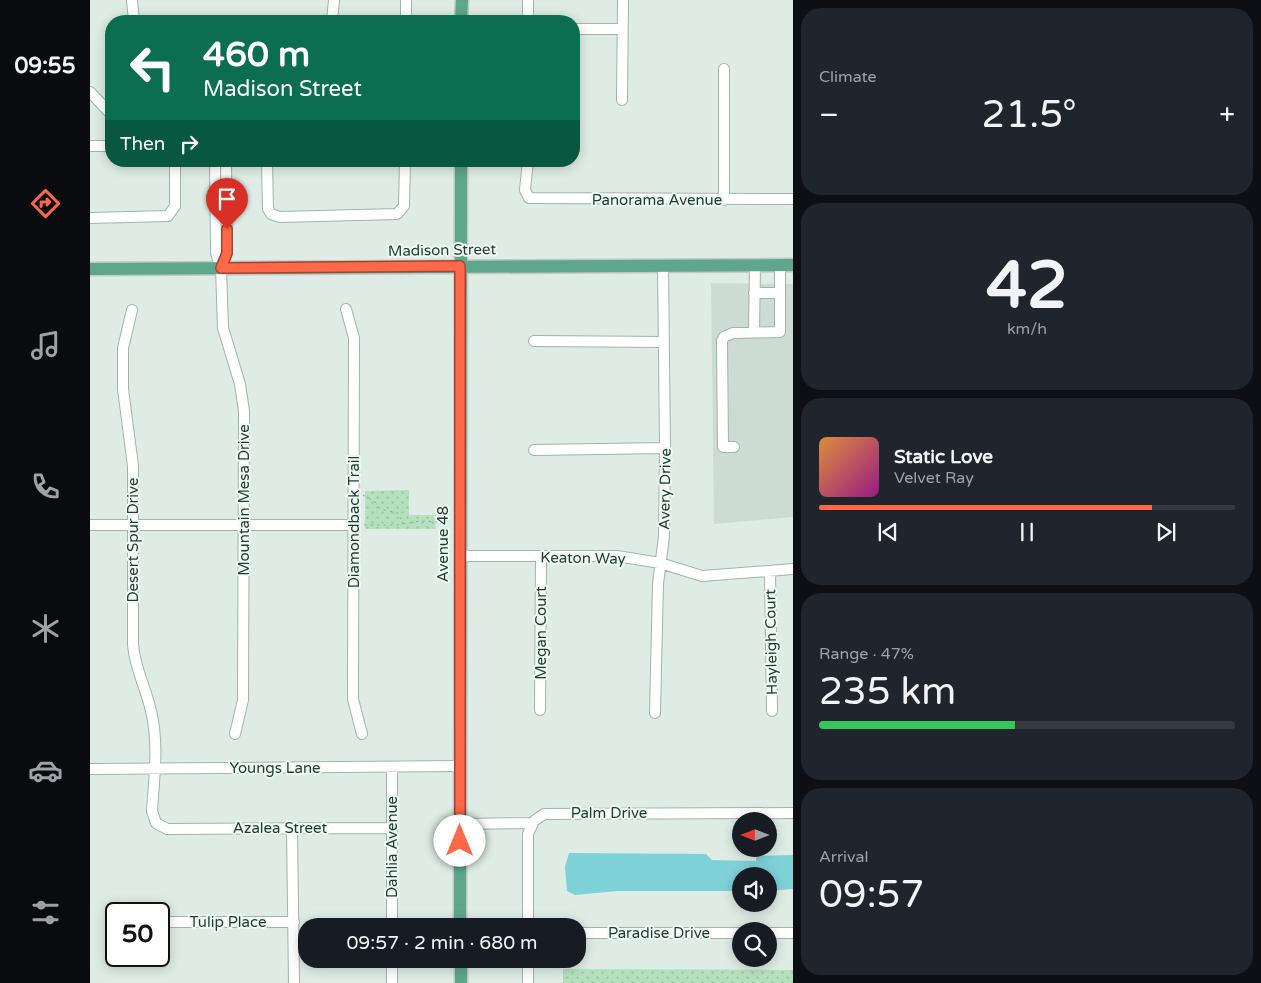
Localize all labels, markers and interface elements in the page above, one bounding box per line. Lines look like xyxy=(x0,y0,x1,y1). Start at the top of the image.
text: 460 m xyxy=(203,34,310,76)
icon: left xyxy=(120,35,185,100)
text: 09:55 xyxy=(15,53,75,79)
text: Climate xyxy=(819,67,877,87)
text: Madison Street xyxy=(203,76,362,102)
text: 21.5° xyxy=(982,92,1077,138)
text: − xyxy=(819,98,839,132)
text: + xyxy=(1219,98,1235,132)
icon: right xyxy=(175,130,203,158)
text: Then xyxy=(120,133,165,155)
pin xyxy=(206,178,248,229)
icon: arrive xyxy=(213,185,241,213)
icon: directions xyxy=(28,186,63,221)
street label: Panorama Avenue xyxy=(592,191,722,209)
street label: Madison Street xyxy=(388,240,497,260)
text: 42 xyxy=(986,247,1068,326)
text: km/h xyxy=(1007,319,1047,339)
icon: music xyxy=(28,328,63,363)
street label: Mountain Mesa Drive xyxy=(235,424,253,576)
text: Static Love xyxy=(894,446,993,468)
street label: Avery Drive xyxy=(655,448,675,530)
street label: Diamondback Trail xyxy=(345,456,363,588)
text: Velvet Ray xyxy=(894,468,974,488)
icon: phone xyxy=(28,469,63,504)
street label: Desert Spur Drive xyxy=(124,478,142,602)
street label: Avenue 48 xyxy=(434,506,452,582)
icon: previous xyxy=(874,518,902,546)
icon: pause xyxy=(1013,518,1041,546)
icon: next xyxy=(1152,518,1180,546)
street label: Keaton Way xyxy=(540,548,626,568)
street label: Megan Court xyxy=(532,586,550,680)
street label: Hayleigh Court xyxy=(761,589,781,695)
icon: climate xyxy=(28,611,63,646)
text: Range · 47% xyxy=(819,644,914,664)
text: 235 km xyxy=(819,669,956,715)
icon: car xyxy=(28,753,63,788)
street label: Youngs Lane xyxy=(229,759,321,777)
street label: Dahlia Avenue xyxy=(383,796,401,898)
street label: Palm Drive xyxy=(571,804,647,822)
north arrow xyxy=(732,812,778,858)
map controls xyxy=(732,812,777,967)
position arrow xyxy=(433,814,485,866)
street label: Azalea Street xyxy=(233,819,328,837)
text: Arrival xyxy=(819,847,868,867)
button: sound xyxy=(732,867,777,912)
text: 09:57 xyxy=(819,872,924,918)
icon: filters xyxy=(28,895,63,930)
speed limit sign: 50 xyxy=(105,902,170,967)
street label: Tulip Place xyxy=(190,913,266,931)
button: search xyxy=(732,922,777,967)
street label: Paradise Drive xyxy=(608,924,710,942)
text: 09:57 · 2 min · 680 m xyxy=(346,932,538,954)

